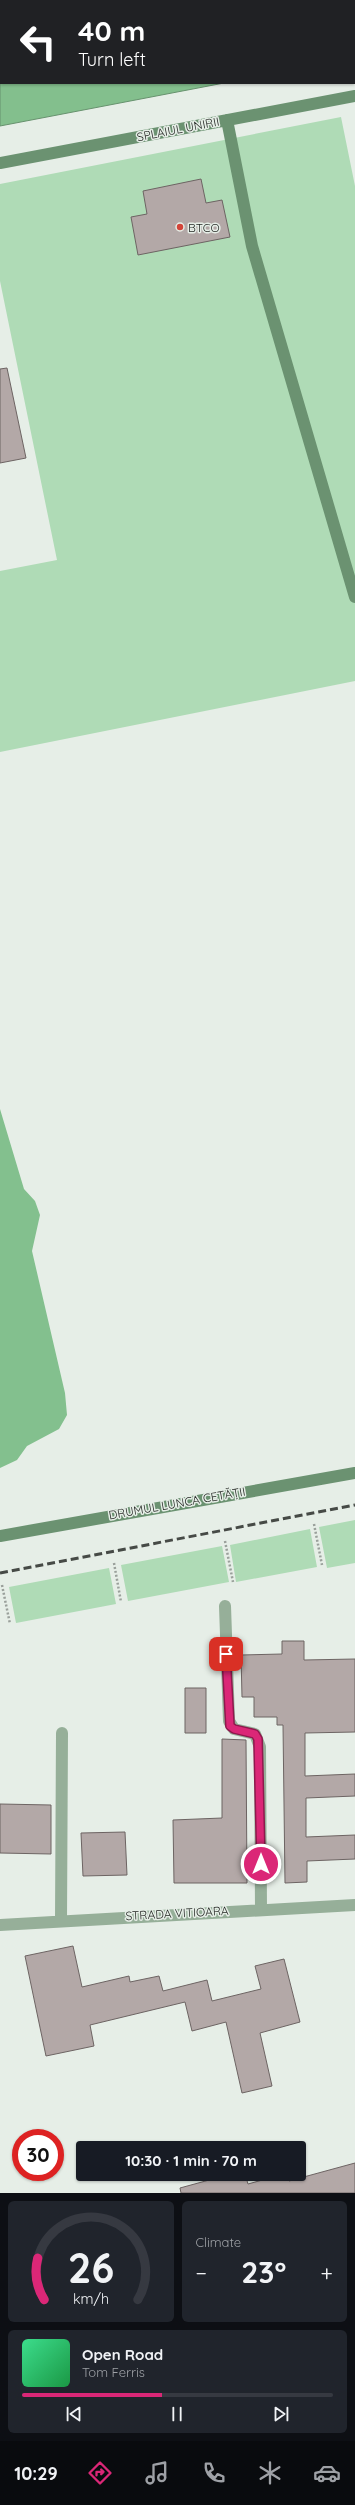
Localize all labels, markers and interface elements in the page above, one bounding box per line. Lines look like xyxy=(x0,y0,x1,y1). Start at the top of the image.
text: 40 m xyxy=(78,13,145,48)
icon: left xyxy=(12,16,64,68)
text: Turn left xyxy=(78,48,146,71)
street label: SPLAIUL UNIRII xyxy=(136,114,220,144)
place label: BTCO xyxy=(188,220,220,235)
marker: BTCO xyxy=(175,222,185,232)
street label: DRUMUL LUNCA CETĂȚII xyxy=(107,1484,247,1522)
pin xyxy=(209,1637,243,1671)
icon: arrive xyxy=(215,1643,237,1665)
position arrow xyxy=(240,1843,282,1885)
street label: STRADA VITIOARA xyxy=(125,1903,229,1923)
speed limit sign: 30 xyxy=(12,2129,64,2181)
text: 10:30 · 1 min · 70 m xyxy=(125,2151,257,2170)
text: Climate xyxy=(196,2234,241,2250)
text: 26 xyxy=(67,2240,114,2292)
text: 23° xyxy=(241,2253,286,2291)
text: − xyxy=(196,2259,207,2287)
text: + xyxy=(321,2259,333,2287)
text: km/h xyxy=(73,2289,109,2307)
text: Open Road xyxy=(82,2345,163,2364)
text: Tom Ferris xyxy=(82,2364,145,2380)
icon: previous xyxy=(63,2403,85,2425)
icon: pause xyxy=(166,2403,188,2425)
icon: next xyxy=(270,2403,292,2425)
icon: directions xyxy=(86,2459,114,2487)
icon: music xyxy=(143,2459,171,2487)
icon: phone xyxy=(200,2459,228,2487)
icon: climate xyxy=(256,2459,284,2487)
icon: car xyxy=(313,2459,341,2487)
text: 10:29 xyxy=(14,2462,58,2485)

